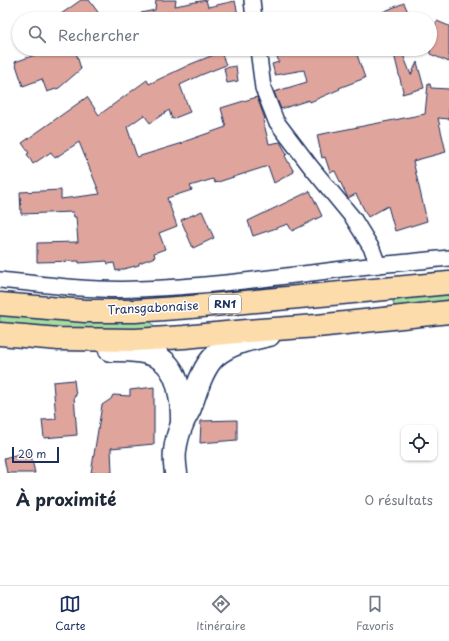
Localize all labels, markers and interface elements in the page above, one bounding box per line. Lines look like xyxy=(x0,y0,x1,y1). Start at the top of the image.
search box xyxy=(12,12,437,56)
icon: search xyxy=(26,23,48,45)
text: Rechercher xyxy=(58,23,139,46)
road number: RN1 xyxy=(209,295,241,313)
street label: Transgabonaise xyxy=(107,296,199,318)
map controls xyxy=(401,425,437,461)
button: locate xyxy=(401,425,437,461)
scale bar xyxy=(12,445,59,464)
text: 20 m xyxy=(18,445,46,462)
text: À proximité xyxy=(16,486,116,512)
text: 0 résultats xyxy=(365,490,433,509)
tab: Carte xyxy=(55,593,86,634)
tab: Itinéraire xyxy=(196,593,246,634)
tab: Favoris xyxy=(356,593,394,634)

